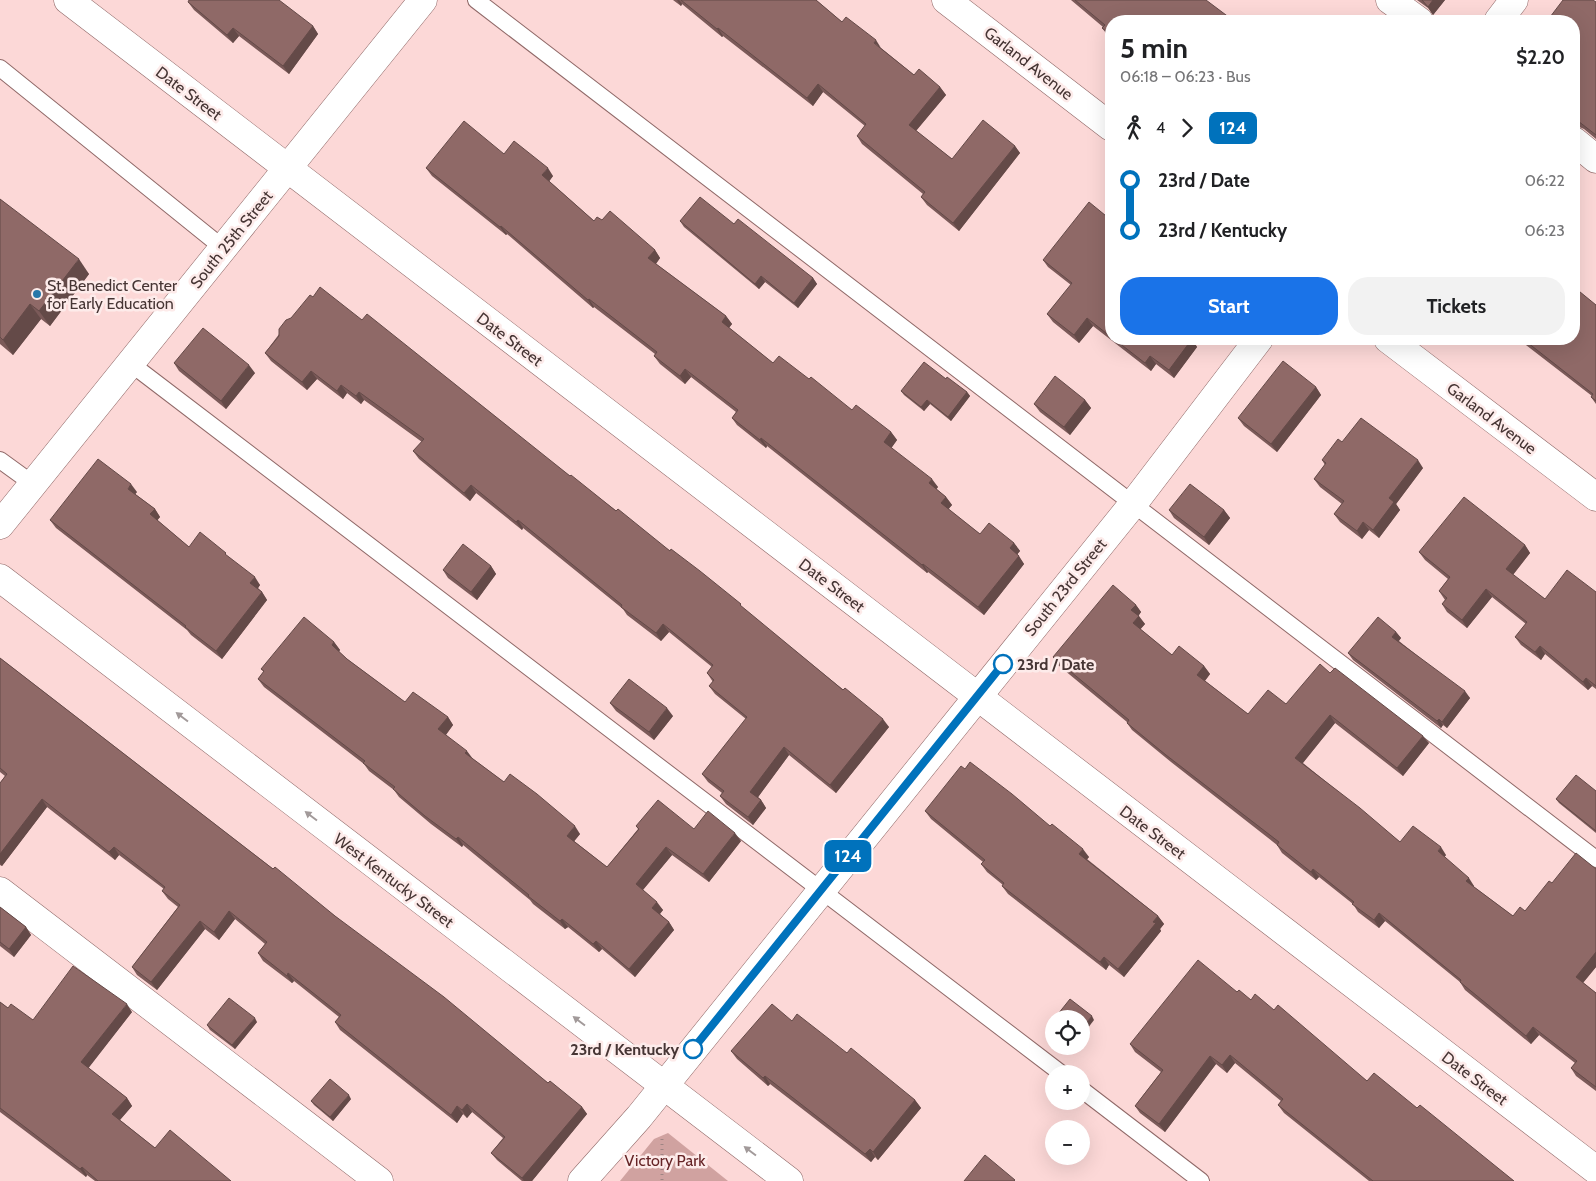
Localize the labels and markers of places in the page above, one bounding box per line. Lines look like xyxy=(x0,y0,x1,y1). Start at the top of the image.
place label: St. Benedict Center for Early Education xyxy=(47,276,178,313)
marker: St. Benedict Center for Early Education xyxy=(31,288,43,300)
marker: 23rd / Date xyxy=(993,654,1013,674)
place label: 23rd / Date xyxy=(1017,655,1094,674)
marker: 23rd / Kentucky xyxy=(683,1039,703,1059)
place label: 23rd / Kentucky xyxy=(570,1040,679,1059)

